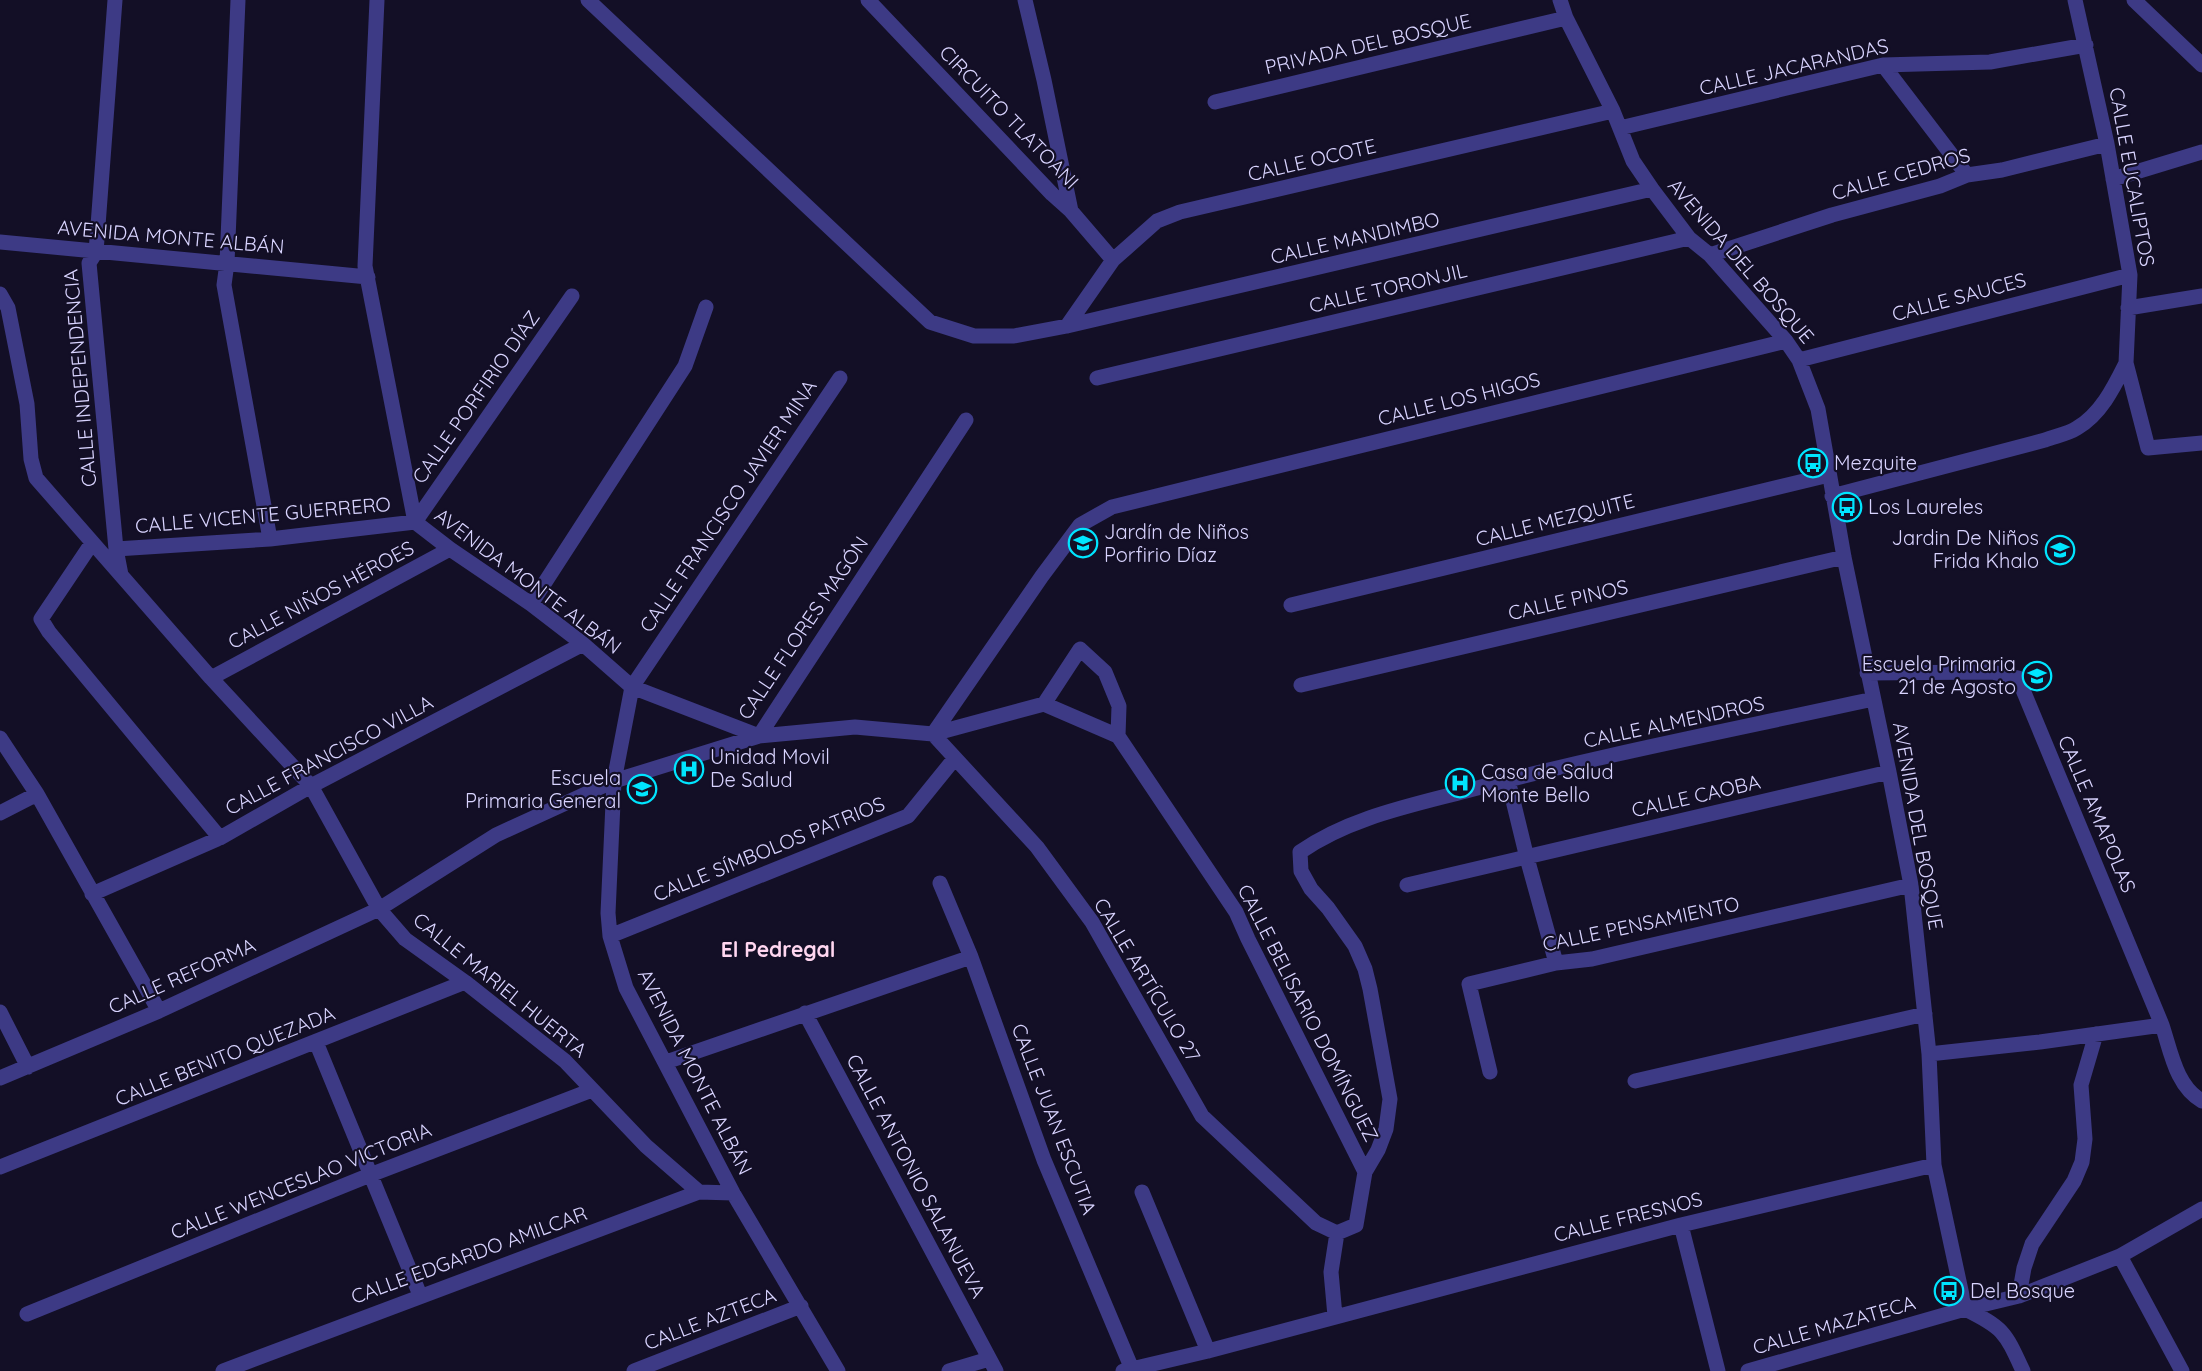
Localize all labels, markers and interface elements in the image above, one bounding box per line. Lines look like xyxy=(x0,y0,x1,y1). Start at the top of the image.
street label: PRIVADA DEL BOSQUE xyxy=(1262,8,1474,79)
street label: CALLE JACARANDAS xyxy=(1697,33,1891,100)
street label: CIRCUITO TLATOANI xyxy=(934,40,1084,194)
street label: CALLE EUCALIPTOS xyxy=(2104,85,2161,268)
street label: CALLE OCOTE xyxy=(1245,133,1378,186)
street label: CALLE CEDROS xyxy=(1829,142,1973,205)
street label: AVENIDA DEL BOSQUE xyxy=(1663,173,1820,348)
street label: CALLE MANDIMBO xyxy=(1268,206,1442,269)
street label: AVENIDA MONTE ALBÁN xyxy=(57,214,285,259)
street label: CALLE TORONJIL xyxy=(1307,257,1470,318)
street label: CALLE SAUCES xyxy=(1889,267,2029,326)
street label: CALLE INDEPENDENCIA xyxy=(58,268,101,488)
street label: CALLE PORFIRIO DÍAZ xyxy=(406,305,545,488)
street label: CALLE LOS HIGOS xyxy=(1375,366,1543,431)
street label: CALLE FRANCISCO JAVIER MINA xyxy=(634,375,822,637)
bus stop icon: Mezquite xyxy=(1797,447,1829,479)
place label: Mezquite xyxy=(1834,450,1917,475)
street label: CALLE MEZQUITE xyxy=(1473,488,1637,551)
street label: CALLE VICENTE GUERRERO xyxy=(134,491,392,538)
bus stop icon: Los Laureles xyxy=(1831,491,1863,523)
place label: Los Laureles xyxy=(1868,494,1983,519)
street label: AVENIDA MONTE ALBÁN xyxy=(430,502,627,659)
place label: Jardín de Niños Porfirio Díaz xyxy=(1104,519,1249,567)
place label: Jardin De Niños Frida Khalo xyxy=(1892,525,2039,573)
school or university icon: Jardín de Niños Porfirio Díaz xyxy=(1067,527,1099,559)
street label: CALLE FLORES MAGÓN xyxy=(732,531,873,724)
school or university icon: Jardin De Niños Frida Khalo xyxy=(2044,534,2076,566)
street label: CALLE NIÑOS HÉROES xyxy=(223,535,418,654)
street label: CALLE PINOS xyxy=(1506,574,1630,625)
place label: Escuela Primaria 21 de Agosto xyxy=(1862,651,2016,699)
school or university icon: Escuela Primaria 21 de Agosto xyxy=(2021,660,2053,692)
street label: CALLE FRANCISCO VILLA xyxy=(220,689,437,820)
street label: CALLE ALMENDROS xyxy=(1581,690,1767,753)
street label: AVENIDA DEL BOSQUE xyxy=(1888,720,1949,932)
street label: CALLE AMAPOLAS xyxy=(2053,731,2142,896)
place label: Unidad Movil De Salud xyxy=(710,744,830,792)
hospital icon: Unidad Movil De Salud xyxy=(673,753,705,785)
place label: Casa de Salud Monte Bello xyxy=(1481,759,1614,807)
place label: Escuela Primaria General xyxy=(465,765,621,813)
hospital icon: Casa de Salud Monte Bello xyxy=(1444,767,1476,799)
street label: CALLE CAOBA xyxy=(1629,769,1763,822)
school or university icon: Escuela Primaria General xyxy=(626,773,658,805)
street label: CALLE SÍMBOLOS PATRIOS xyxy=(649,791,888,907)
street label: CALLE BELISARIO DOMÍNGUEZ xyxy=(1232,880,1384,1146)
street label: CALLE PENSAMIENTO xyxy=(1540,890,1742,957)
street label: CALLE ARTÍCULO 27 xyxy=(1089,893,1206,1066)
street label: CALLE MARIEL HUERTA xyxy=(408,907,592,1063)
street label: CALLE REFORMA xyxy=(104,932,259,1019)
district label: El Pedregal xyxy=(721,936,835,962)
street label: AVENIDA MONTE ALBÁN xyxy=(633,965,758,1179)
street label: CALLE BENITO QUEZADA xyxy=(111,1000,338,1111)
street label: CALLE JUAN ESCUTIA xyxy=(1007,1020,1102,1218)
street label: CALLE ANTONIO SALANUEVA xyxy=(841,1050,991,1302)
street label: CALLE WENCESLAO VICTORIA xyxy=(167,1117,435,1244)
street label: CALLE FRESNOS xyxy=(1551,1186,1705,1247)
street label: CALLE EDGARDO AMILCAR xyxy=(347,1200,590,1309)
bus stop icon: Del Bosque xyxy=(1933,1275,1965,1307)
place label: Del Bosque xyxy=(1970,1278,2075,1303)
street label: CALLE AZTECA xyxy=(640,1282,779,1355)
street label: CALLE MAZATECA xyxy=(1750,1289,1918,1360)

